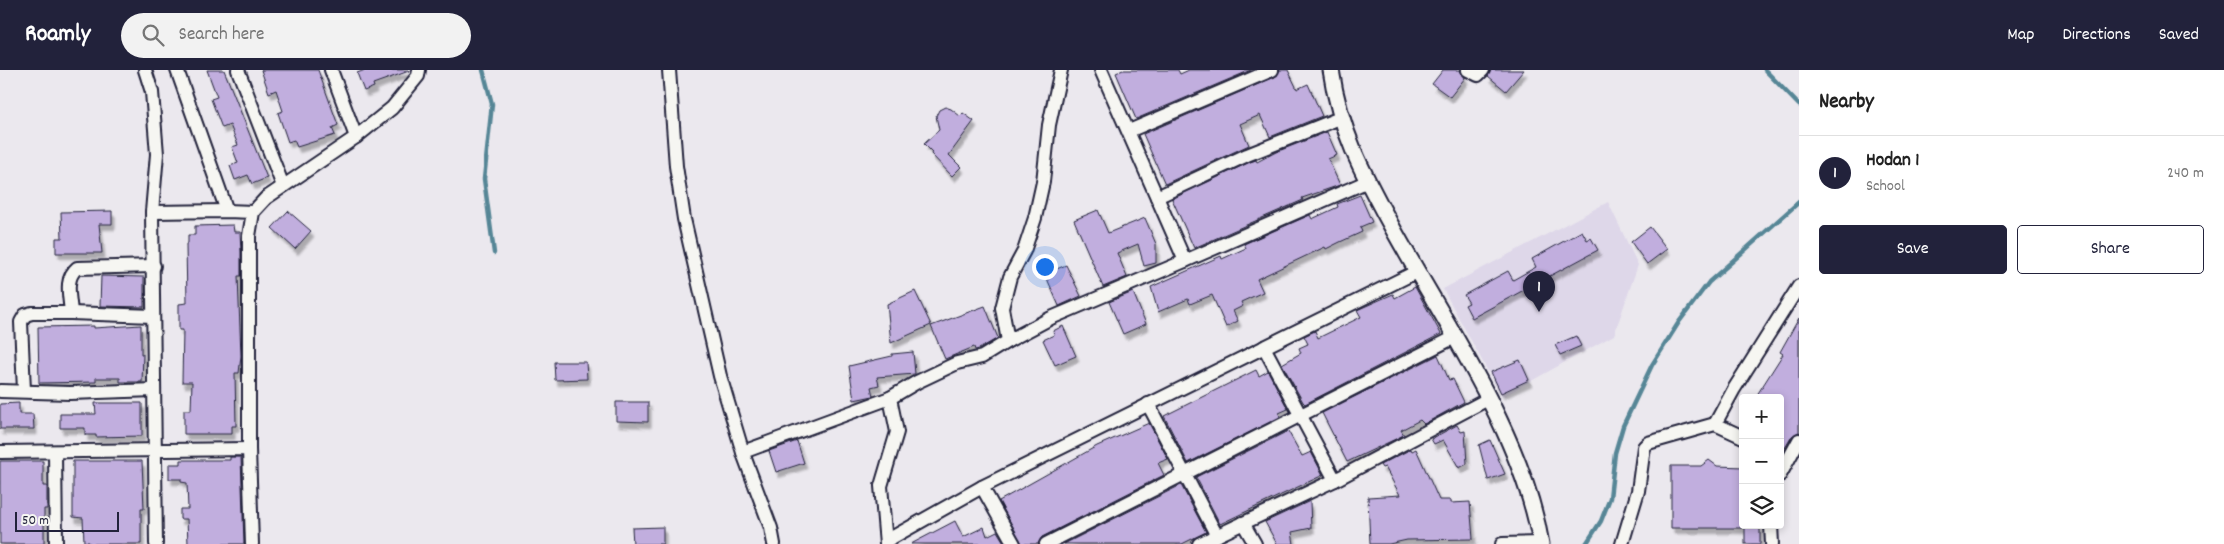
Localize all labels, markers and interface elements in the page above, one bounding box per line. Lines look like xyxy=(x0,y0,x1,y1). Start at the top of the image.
search box xyxy=(121,13,471,58)
text: Roamly xyxy=(25,18,91,52)
icon: search xyxy=(139,21,167,49)
text: Search here xyxy=(179,22,264,49)
text: Map xyxy=(2007,23,2034,48)
text: Directions xyxy=(2062,23,2131,48)
text: Saved xyxy=(2159,23,2199,48)
text: Nearby xyxy=(1819,88,1874,118)
text: Hodan 1 xyxy=(1866,148,1919,175)
text: 1 xyxy=(1833,162,1837,185)
text: 240 m xyxy=(2167,162,2204,185)
text: School xyxy=(1866,175,1905,198)
button: Save xyxy=(1819,225,2007,274)
button: Share xyxy=(2017,225,2204,274)
your location xyxy=(1032,254,1058,280)
pin: 1 xyxy=(1523,271,1555,312)
map controls xyxy=(1739,394,1784,529)
button: + xyxy=(1739,394,1784,439)
button: − xyxy=(1739,439,1784,484)
button: layers xyxy=(1739,484,1784,529)
scale bar xyxy=(15,509,119,532)
text: 50 m xyxy=(22,511,49,531)

